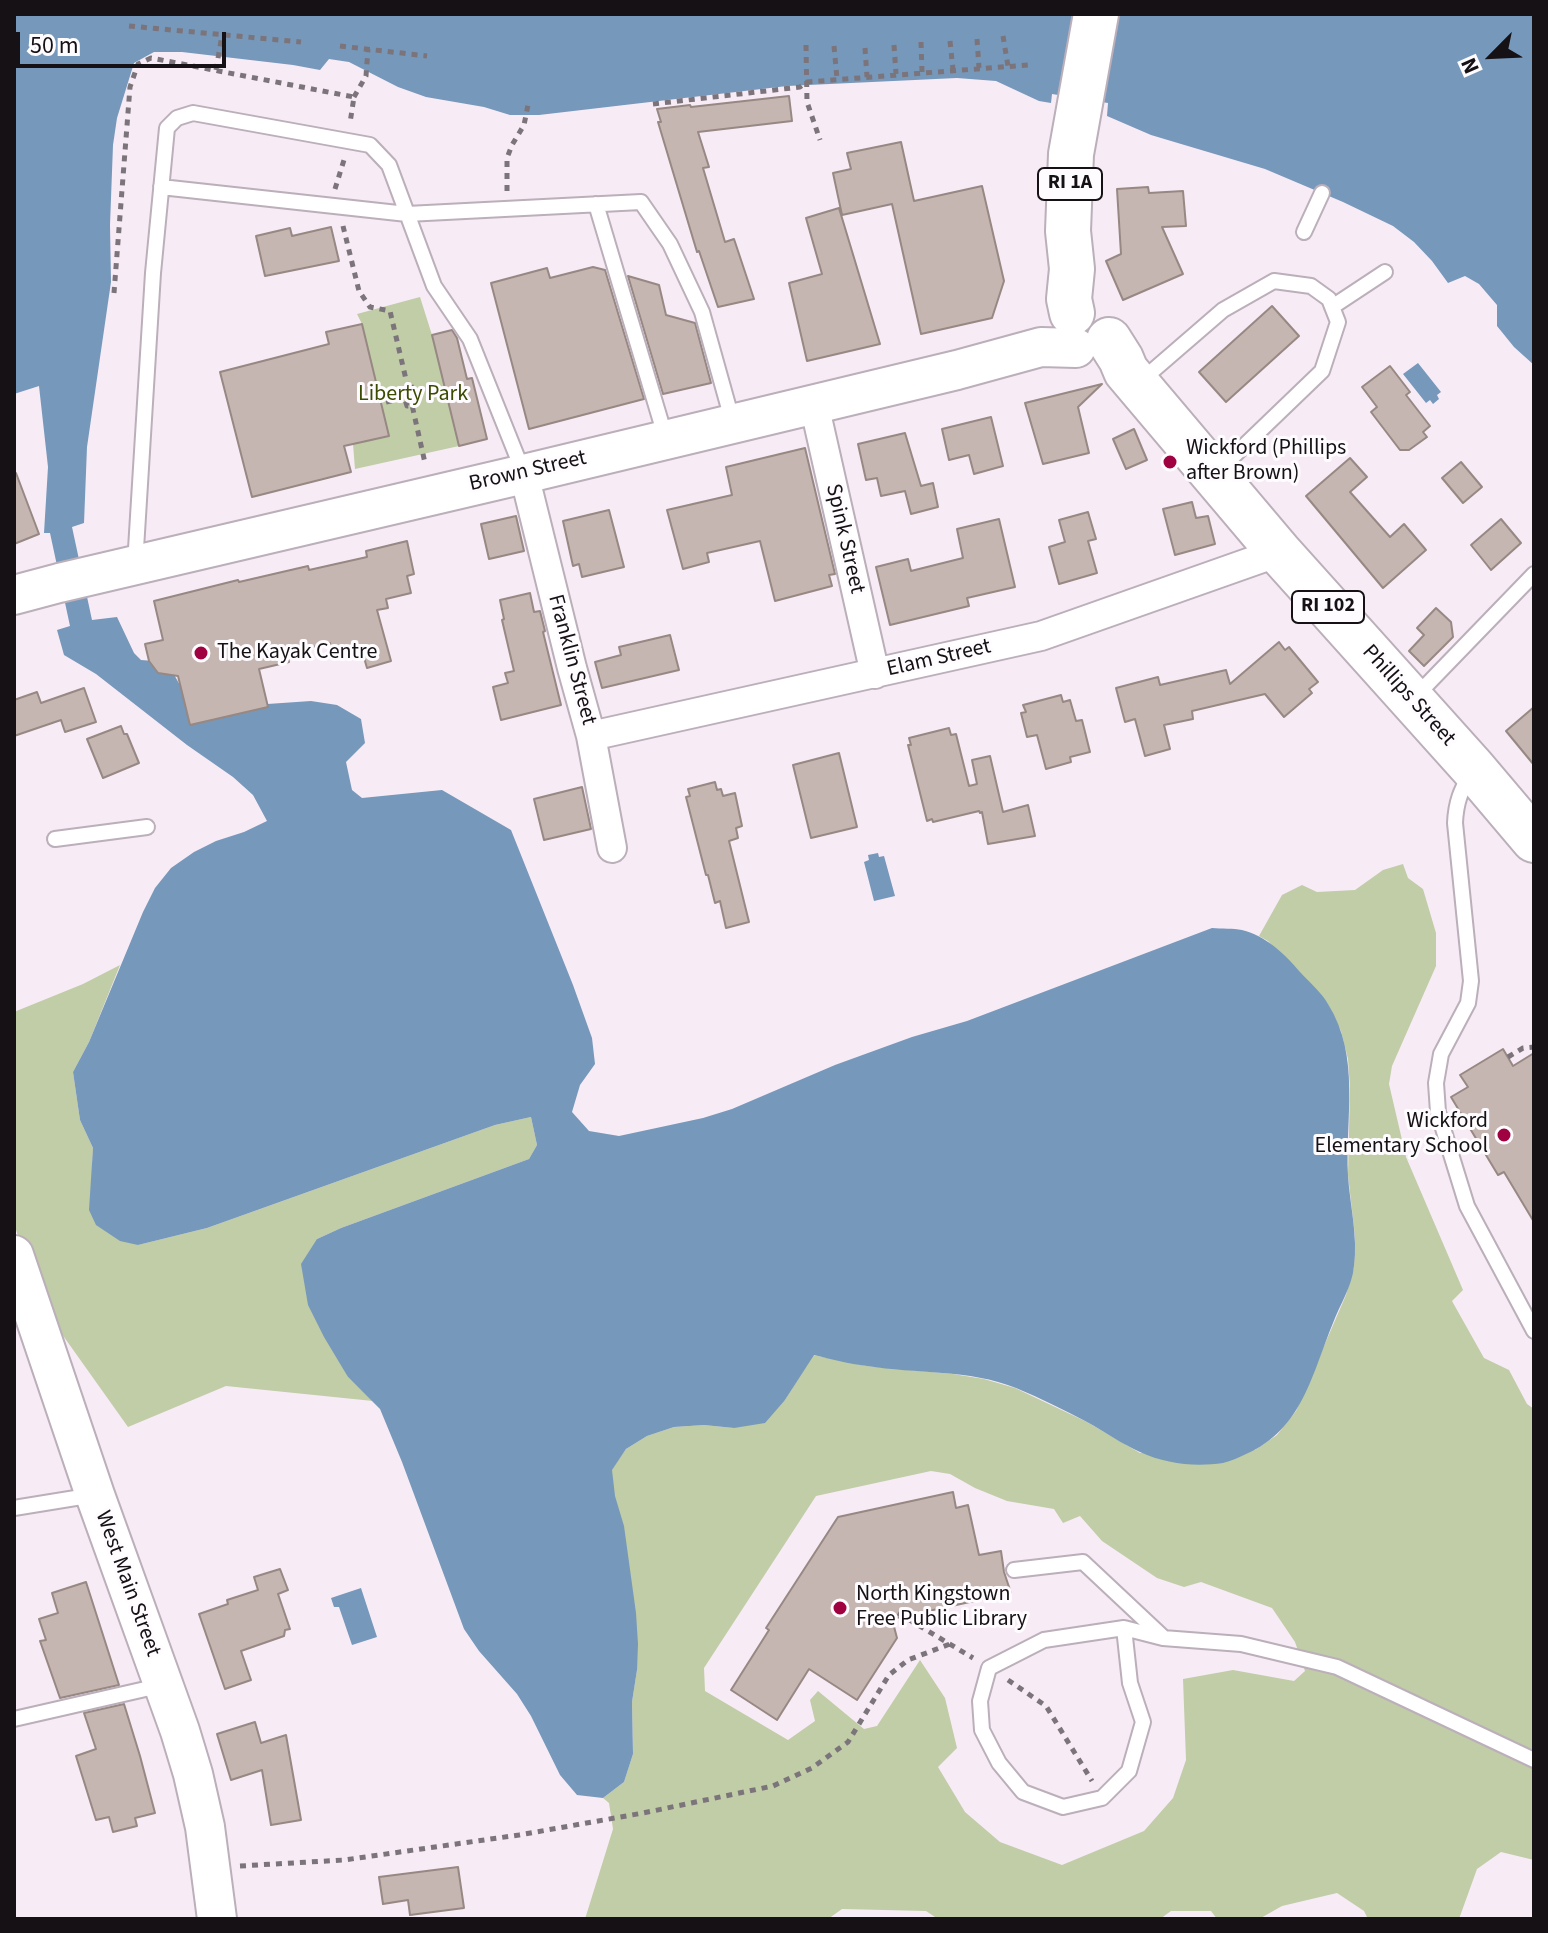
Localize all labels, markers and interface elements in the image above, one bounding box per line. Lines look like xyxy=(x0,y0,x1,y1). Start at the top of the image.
scale bar xyxy=(20,16,230,66)
north arrow xyxy=(1452,16,1532,96)
text: 50 m xyxy=(30,28,79,63)
text: N xyxy=(1452,53,1488,79)
road number: RI 1A xyxy=(1038,168,1102,200)
park label: Liberty Park xyxy=(358,382,468,408)
place label: Wickford (Phillips after Brown) xyxy=(1186,436,1346,488)
street label: Brown Street xyxy=(467,446,589,498)
marker: Wickford (Phillips after Brown) xyxy=(1161,453,1179,471)
street label: Spink Street xyxy=(819,482,869,596)
road number: RI 102 xyxy=(1292,591,1364,623)
street label: Franklin Street xyxy=(541,592,601,728)
street label: Elam Street xyxy=(884,634,994,684)
place label: The Kayak Centre xyxy=(217,640,377,666)
street label: Phillips Street xyxy=(1356,640,1460,752)
marker: The Kayak Centre xyxy=(192,644,210,662)
place label: Wickford Elementary School xyxy=(1315,1109,1488,1160)
marker: Wickford Elementary School xyxy=(1495,1126,1513,1144)
street label: West Main Street xyxy=(88,1508,166,1660)
place label: North Kingstown Free Public Library xyxy=(856,1582,1027,1634)
marker: North Kingstown Free Public Library xyxy=(831,1599,849,1617)

